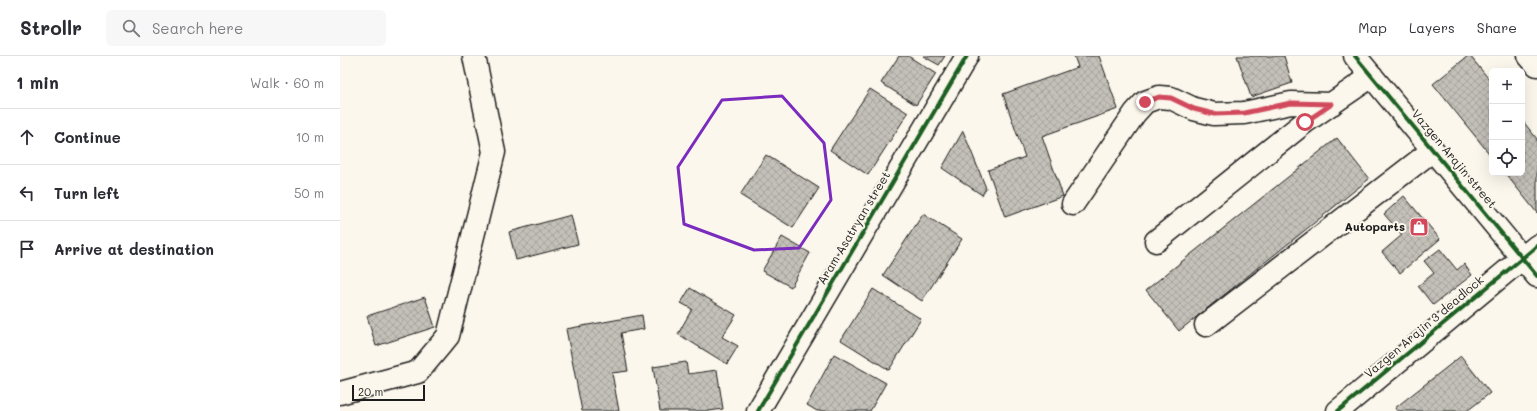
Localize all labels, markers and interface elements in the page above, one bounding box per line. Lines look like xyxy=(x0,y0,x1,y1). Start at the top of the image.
search box xyxy=(106,10,386,46)
text: Strollr xyxy=(20,15,82,40)
icon: search xyxy=(120,17,142,39)
text: Search here xyxy=(152,18,243,38)
text: Map xyxy=(1358,18,1387,37)
text: Layers xyxy=(1409,18,1455,37)
text: Share xyxy=(1477,18,1517,37)
map controls xyxy=(1489,68,1525,176)
button: + xyxy=(1489,68,1525,104)
text: 1 min xyxy=(16,71,59,93)
text: Walk · 60 m xyxy=(250,74,324,91)
route end xyxy=(1136,93,1154,111)
button: − xyxy=(1489,104,1525,140)
street label: Vazgen Arajin street xyxy=(1409,106,1501,211)
route start xyxy=(1296,113,1314,131)
icon: ahead xyxy=(16,126,38,148)
text: Continue xyxy=(54,127,121,147)
text: 10 m xyxy=(296,128,324,145)
button: locate xyxy=(1489,140,1525,176)
street label: Aram Asatryan street xyxy=(813,168,893,287)
icon: left xyxy=(16,182,38,204)
text: Turn left xyxy=(54,183,119,203)
text: 50 m xyxy=(294,184,324,201)
shop icon: Autoparts xyxy=(1408,216,1430,238)
place label: Autoparts xyxy=(1345,218,1405,234)
icon: arrive xyxy=(16,238,38,260)
text: Arrive at destination xyxy=(54,239,214,259)
street label: Vazgen Arajin 3 deadlock xyxy=(1360,271,1486,381)
scale bar xyxy=(352,383,425,402)
text: 20 m xyxy=(358,384,383,399)

